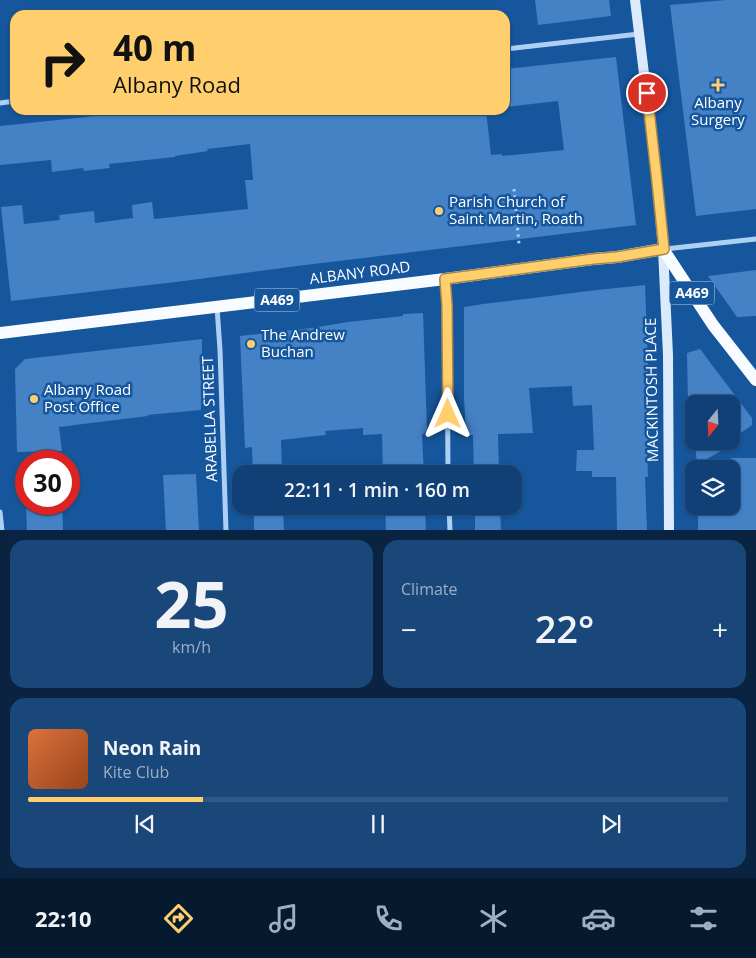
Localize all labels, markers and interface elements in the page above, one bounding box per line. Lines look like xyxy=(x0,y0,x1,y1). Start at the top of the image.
text: 40 m xyxy=(113,24,196,71)
icon: right xyxy=(30,30,95,95)
text: Albany Road xyxy=(113,69,241,99)
pin xyxy=(626,72,668,114)
marker: Albany Surgery xyxy=(711,78,725,92)
icon: arrive xyxy=(633,79,661,107)
place label: Albany Surgery xyxy=(691,92,745,129)
place label: Parish Church of Saint Martin, Roath xyxy=(449,191,583,228)
marker: Parish Church of Saint Martin, Roath xyxy=(433,205,445,217)
street label: ALBANY ROAD xyxy=(308,256,411,288)
road number: A469 xyxy=(670,282,714,304)
road number: A469 xyxy=(254,288,300,312)
street label: MACKINTOSH PLACE xyxy=(640,318,662,462)
place label: The Andrew Buchan xyxy=(261,324,345,361)
marker: The Andrew Buchan xyxy=(245,338,257,350)
street label: ARABELLA STREET xyxy=(197,355,221,482)
place label: Albany Road Post Office xyxy=(44,379,131,416)
position arrow xyxy=(421,387,473,439)
marker: Albany Road Post Office xyxy=(28,393,40,405)
north arrow xyxy=(685,395,740,450)
map controls xyxy=(685,395,740,515)
speed limit sign: 30 xyxy=(15,450,80,515)
button: layers xyxy=(685,460,740,515)
text: 22:11 · 1 min · 160 m xyxy=(284,477,470,503)
text: 25 xyxy=(154,559,229,647)
text: Climate xyxy=(401,578,458,600)
text: 22° xyxy=(535,602,594,654)
text: − xyxy=(401,610,417,648)
text: + xyxy=(712,610,728,648)
text: km/h xyxy=(172,636,211,658)
text: Neon Rain xyxy=(103,735,201,761)
text: Kite Club xyxy=(103,761,169,783)
icon: previous xyxy=(131,810,159,838)
icon: pause xyxy=(364,810,392,838)
icon: next xyxy=(597,810,625,838)
icon: directions xyxy=(161,901,196,936)
icon: music xyxy=(266,901,301,936)
icon: phone xyxy=(371,901,406,936)
icon: climate xyxy=(476,901,511,936)
icon: car xyxy=(581,901,616,936)
icon: filters xyxy=(686,901,721,936)
text: 22:10 xyxy=(35,903,92,933)

